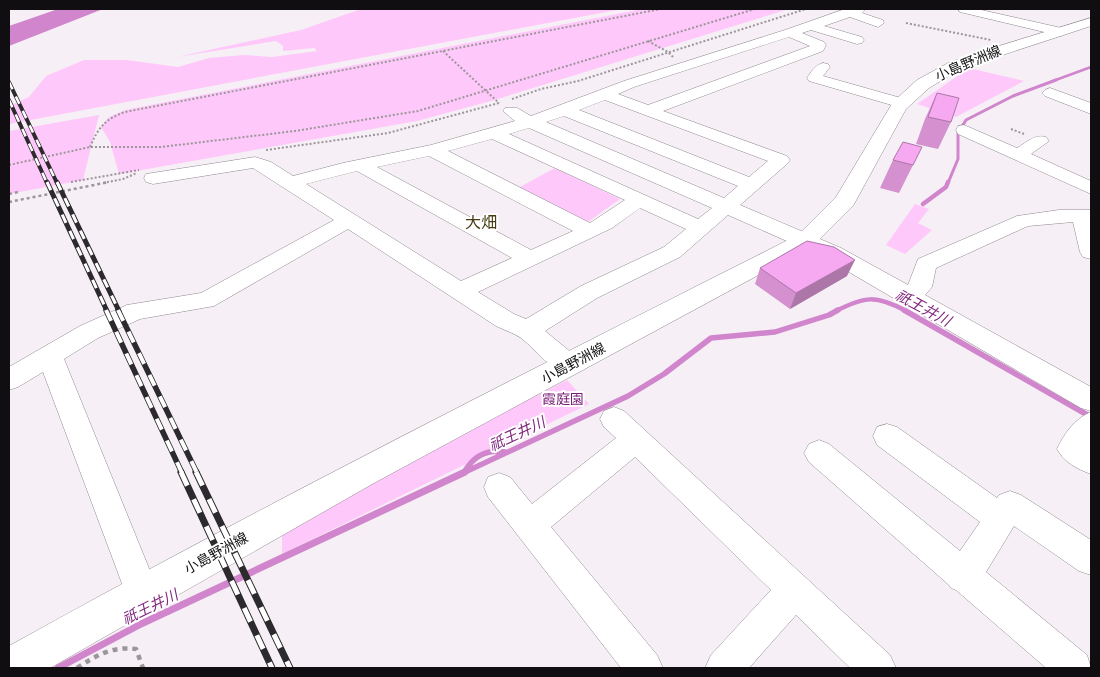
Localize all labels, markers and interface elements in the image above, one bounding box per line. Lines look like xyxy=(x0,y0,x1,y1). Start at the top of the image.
street label: 小島野洲線 xyxy=(933,42,1004,85)
district label: 大畑 xyxy=(465,213,497,233)
water label: 祇王井川 xyxy=(892,286,955,331)
street label: 小島野洲線 xyxy=(538,340,608,387)
park label: 霞庭園 xyxy=(542,391,584,408)
water label: 祇王井川 xyxy=(486,412,550,455)
street label: 小島野洲線 xyxy=(182,529,251,578)
water label: 祇王井川 xyxy=(119,585,183,628)

